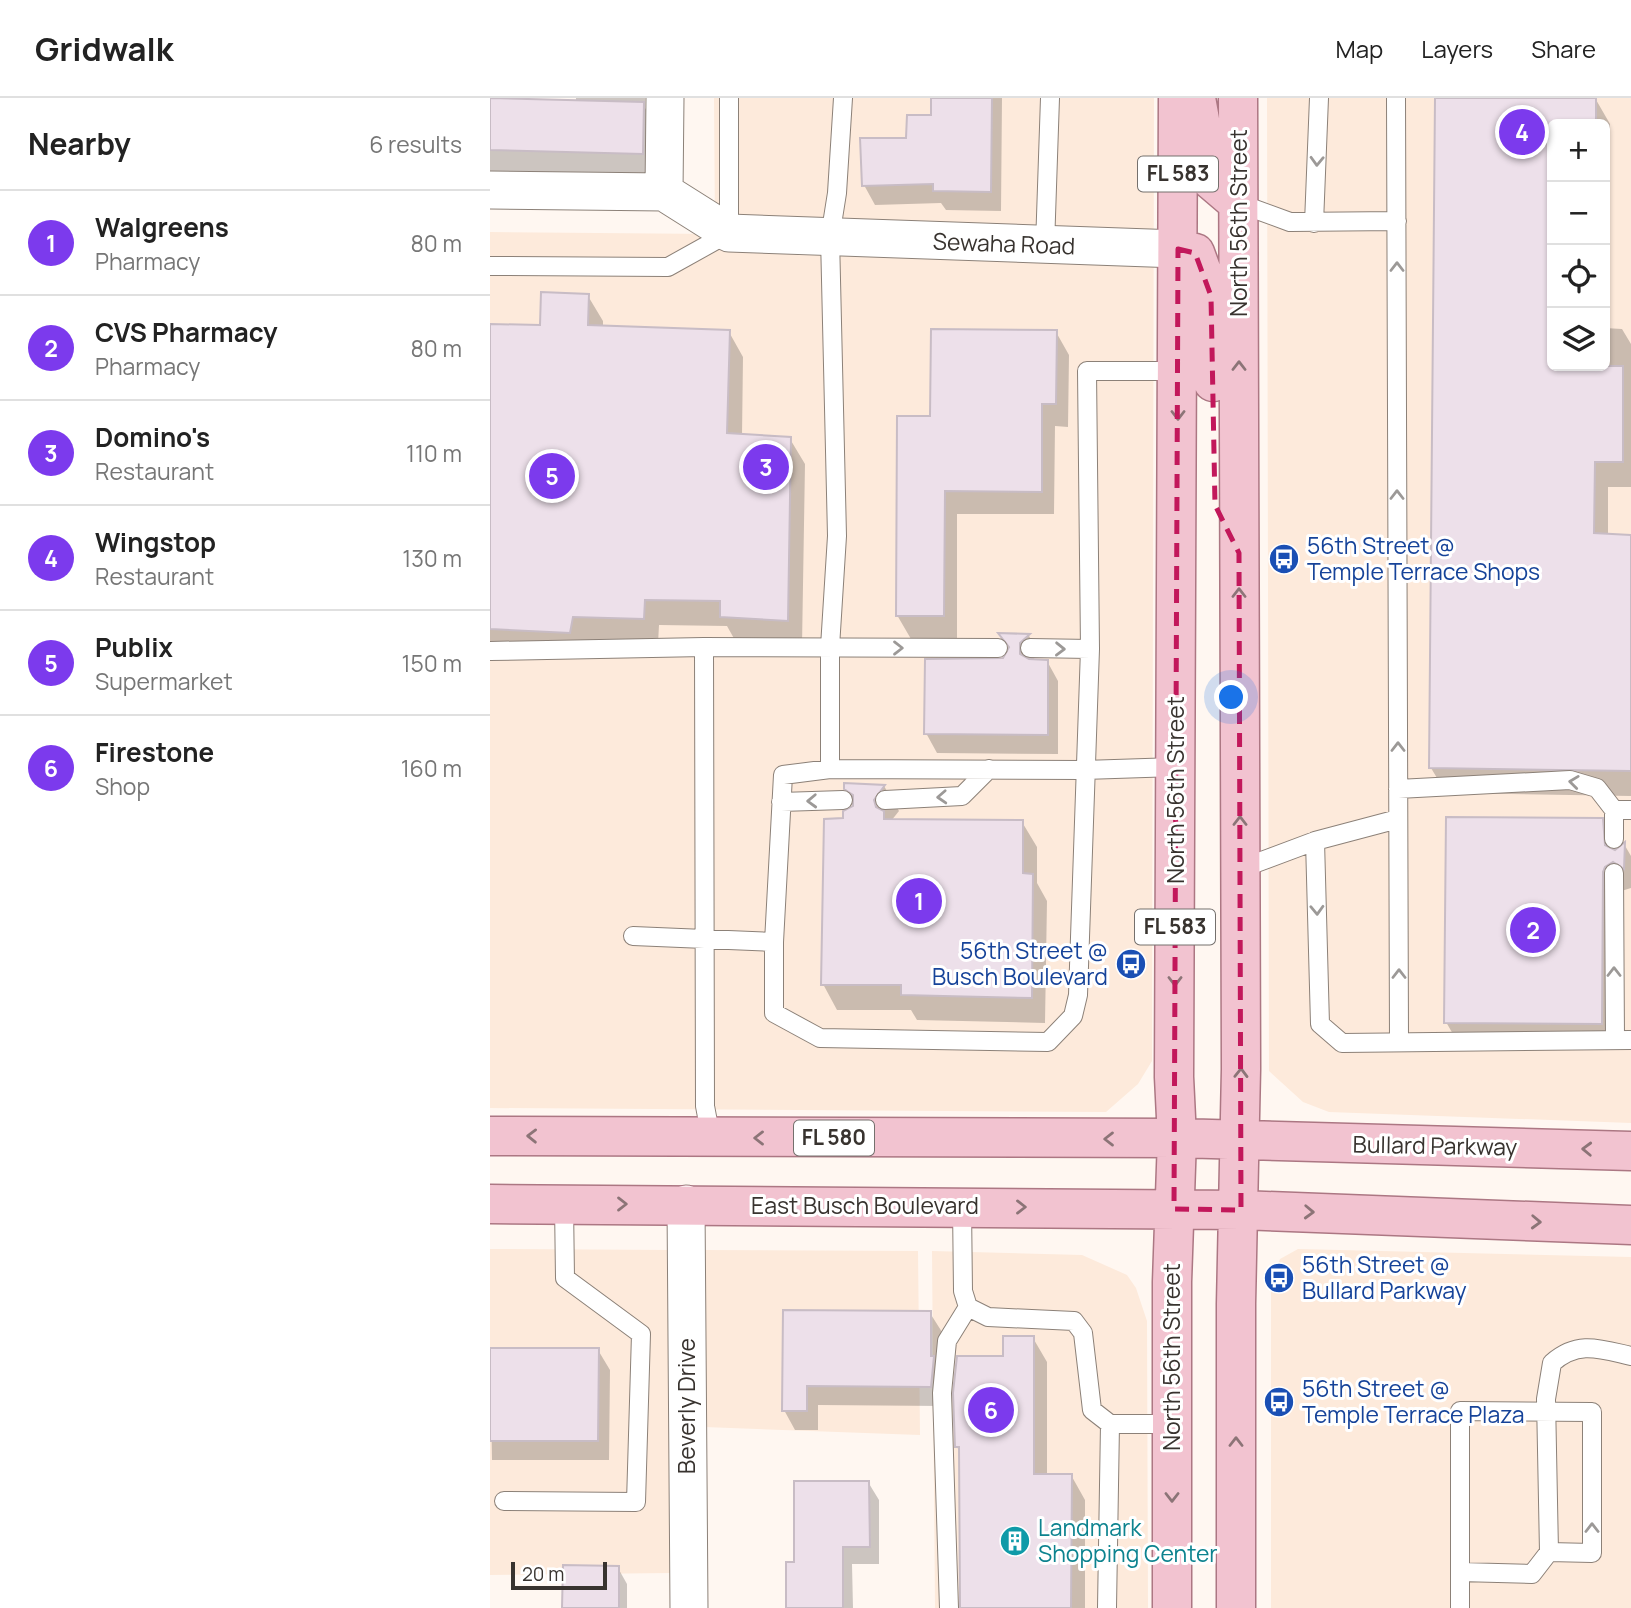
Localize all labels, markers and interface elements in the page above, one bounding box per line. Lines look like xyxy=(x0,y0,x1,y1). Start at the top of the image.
text: Gridwalk xyxy=(35,26,173,71)
text: Map xyxy=(1336,32,1383,65)
text: Layers xyxy=(1421,32,1493,65)
text: Share xyxy=(1531,32,1596,65)
pin: 4 xyxy=(1499,106,1545,158)
map controls xyxy=(1547,119,1610,371)
button: + xyxy=(1547,119,1610,182)
text: Nearby xyxy=(28,123,131,164)
text: 6 results xyxy=(369,128,462,160)
street label: North 56th Street xyxy=(1222,129,1254,317)
one-way arrow xyxy=(1309,155,1324,166)
road number: FL 583 xyxy=(1138,156,1218,192)
button: − xyxy=(1547,182,1610,245)
text: Walgreens xyxy=(95,209,229,245)
street label: Sewaha Road xyxy=(932,225,1076,261)
text: 1 xyxy=(46,227,56,259)
text: 80 m xyxy=(411,227,462,259)
text: Pharmacy xyxy=(95,245,200,277)
button: locate xyxy=(1547,245,1610,308)
one-way arrow xyxy=(1389,261,1405,272)
button: layers xyxy=(1547,308,1610,371)
text: CVS Pharmacy xyxy=(95,314,278,350)
text: 2 xyxy=(44,332,58,364)
text: 80 m xyxy=(411,332,462,364)
text: Pharmacy xyxy=(95,350,200,382)
one-way arrow xyxy=(1231,360,1247,370)
one-way arrow xyxy=(1170,410,1185,421)
text: Domino's xyxy=(95,419,210,455)
text: 3 xyxy=(44,437,58,469)
text: 110 m xyxy=(406,437,462,469)
pin: 3 xyxy=(743,441,789,493)
pin: 5 xyxy=(529,450,575,502)
text: Restaurant xyxy=(95,455,214,487)
one-way arrow xyxy=(1389,489,1405,499)
text: Wingstop xyxy=(95,524,216,560)
place label: 56th Street @ Temple Terrace Shops xyxy=(1307,529,1540,587)
text: 4 xyxy=(44,542,58,574)
text: 130 m xyxy=(402,542,462,574)
bus stop icon: 56th Street @ Temple Terrace Shops xyxy=(1267,542,1301,576)
text: Restaurant xyxy=(95,560,214,592)
one-way arrow xyxy=(1231,587,1247,598)
text: Publix xyxy=(95,629,173,665)
one-way arrow xyxy=(893,640,904,655)
one-way arrow xyxy=(1054,641,1065,656)
text: 5 xyxy=(44,647,58,679)
text: 150 m xyxy=(402,647,462,679)
text: Supermarket xyxy=(95,665,233,697)
your location xyxy=(1214,680,1248,714)
street label: North 56th Street xyxy=(1159,696,1191,884)
text: Firestone xyxy=(95,734,214,770)
one-way arrow xyxy=(1390,741,1406,751)
text: 6 xyxy=(44,752,58,784)
text: 160 m xyxy=(401,752,462,784)
text: Shop xyxy=(95,770,150,802)
one-way arrow xyxy=(1568,774,1580,789)
one-way arrow xyxy=(936,789,947,804)
one-way arrow xyxy=(807,793,818,808)
one-way arrow xyxy=(1232,815,1248,825)
pin: 1 xyxy=(896,875,942,927)
one-way arrow xyxy=(1309,904,1324,915)
pin: 2 xyxy=(1510,904,1556,956)
road number: FL 583 xyxy=(1135,910,1215,944)
place label: 56th Street @ Busch Boulevard xyxy=(932,934,1108,992)
bus stop icon: 56th Street @ Busch Boulevard xyxy=(1114,947,1148,981)
one-way arrow xyxy=(1606,966,1622,977)
one-way arrow xyxy=(1391,968,1407,979)
one-way arrow xyxy=(1167,976,1183,986)
one-way arrow xyxy=(1233,1067,1249,1077)
road number: FL 580 xyxy=(794,1121,874,1156)
one-way arrow xyxy=(526,1128,536,1144)
street label: Bullard Parkway xyxy=(1352,1128,1518,1162)
one-way arrow xyxy=(753,1130,764,1146)
one-way arrow xyxy=(1103,1131,1114,1147)
one-way arrow xyxy=(1581,1142,1592,1157)
street label: East Busch Boulevard xyxy=(751,1189,979,1221)
one-way arrow xyxy=(617,1196,627,1212)
one-way arrow xyxy=(1016,1199,1026,1215)
one-way arrow xyxy=(1304,1205,1315,1220)
one-way arrow xyxy=(1531,1214,1542,1229)
place label: 56th Street @ Bullard Parkway xyxy=(1302,1248,1467,1306)
bus stop icon: 56th Street @ Bullard Parkway xyxy=(1262,1261,1296,1295)
street label: North 56th Street xyxy=(1155,1263,1187,1451)
street label: Beverly Drive xyxy=(670,1338,702,1474)
place label: 56th Street @ Temple Terrace Plaza xyxy=(1302,1372,1524,1430)
pin: 6 xyxy=(968,1384,1014,1436)
bus stop icon: 56th Street @ Temple Terrace Plaza xyxy=(1262,1385,1296,1419)
one-way arrow xyxy=(1228,1436,1244,1447)
one-way arrow xyxy=(1164,1493,1180,1503)
place label: Landmark Shopping Center xyxy=(1038,1511,1218,1569)
one-way arrow xyxy=(1584,1522,1600,1533)
building icon: Landmark Shopping Center xyxy=(998,1524,1032,1558)
scale bar xyxy=(511,1559,607,1591)
text: 20 m xyxy=(522,1561,564,1587)

